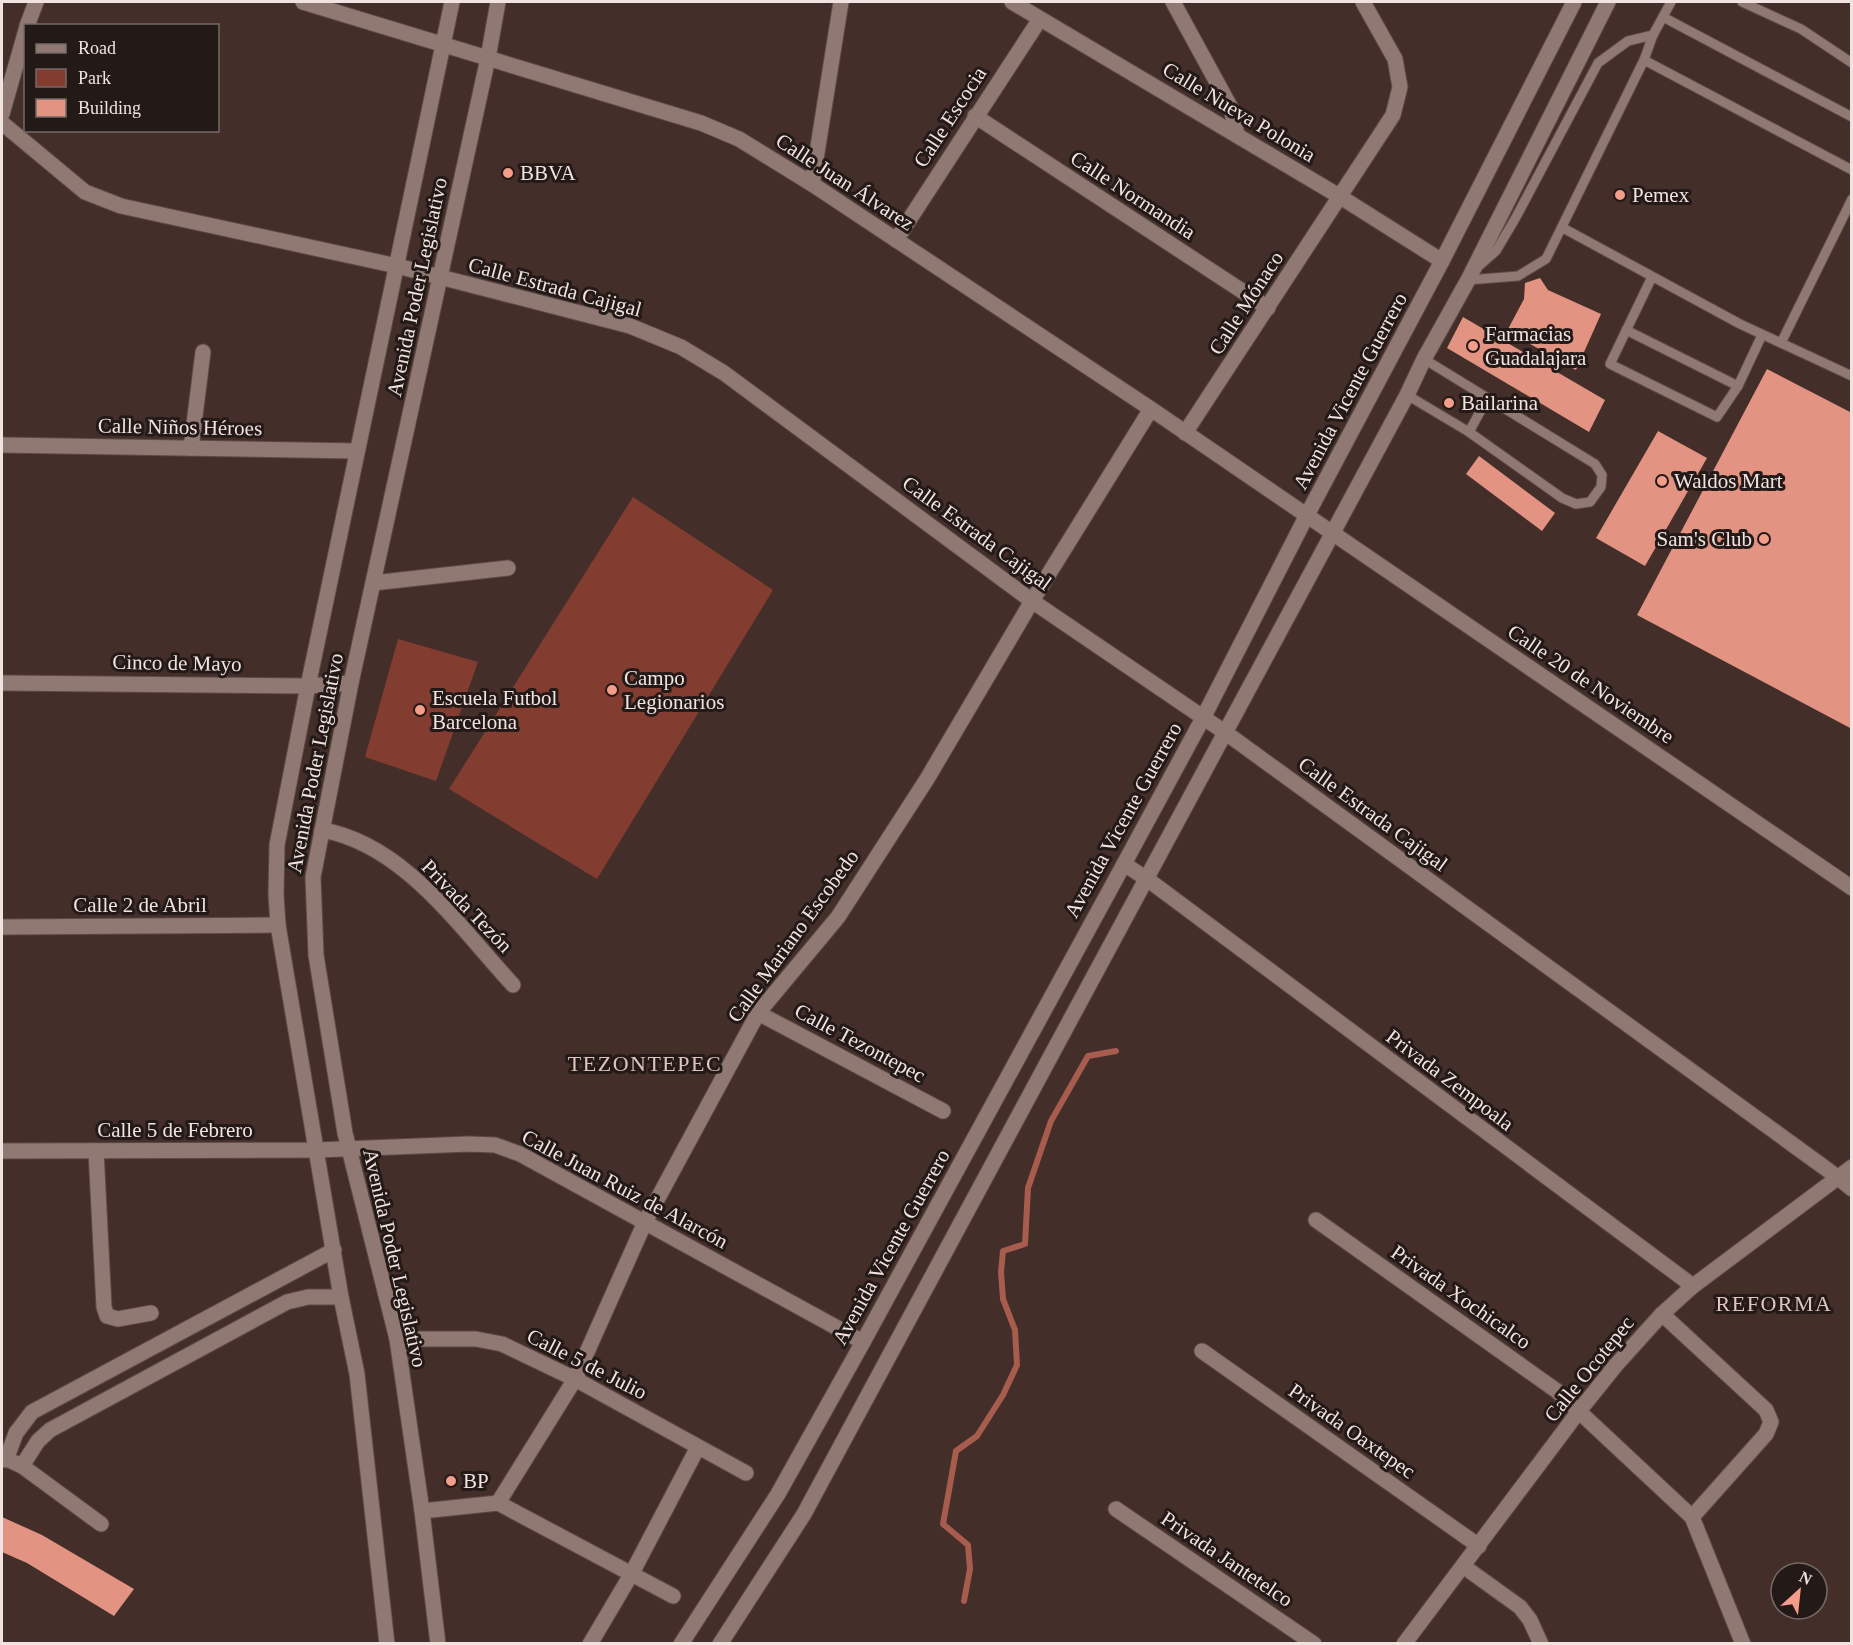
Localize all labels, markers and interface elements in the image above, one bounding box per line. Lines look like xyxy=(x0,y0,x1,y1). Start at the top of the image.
legend xyxy=(24,24,219,132)
text: Road xyxy=(78,38,116,58)
street label: Calle Nueva Polonia xyxy=(1158,57,1320,167)
street label: Calle Escocia xyxy=(909,62,992,172)
text: Park xyxy=(78,68,111,88)
text: Building xyxy=(78,98,141,118)
street label: Calle Juan Álvarez xyxy=(771,128,919,236)
street label: Calle Normandia xyxy=(1066,146,1201,245)
place label: BBVA xyxy=(520,161,576,185)
marker: BBVA xyxy=(501,166,515,180)
street label: Avenida Poder Legislativo xyxy=(382,175,452,399)
place label: Pemex xyxy=(1632,183,1690,207)
marker: Pemex xyxy=(1613,188,1627,202)
street label: Calle Mónaco xyxy=(1204,247,1288,359)
street label: Calle Estrada Cajigal xyxy=(466,252,644,322)
street label: Avenida Vicente Guerrero xyxy=(1288,288,1412,494)
place label: Farmacias Guadalajara xyxy=(1485,322,1587,370)
marker: Farmacias Guadalajara xyxy=(1466,339,1480,353)
place label: Bailarina xyxy=(1461,391,1539,415)
marker: Bailarina xyxy=(1442,396,1456,410)
street label: Calle Niños Héroes xyxy=(98,414,262,440)
place label: Waldos Mart xyxy=(1674,469,1783,493)
street label: Calle Estrada Cajigal xyxy=(898,471,1056,595)
marker: Waldos Mart xyxy=(1655,474,1669,488)
place label: Sam's Club xyxy=(1657,527,1752,551)
marker: Sam's Club xyxy=(1757,532,1771,546)
street label: Calle 20 de Noviembre xyxy=(1503,619,1679,749)
street label: Cinco de Mayo xyxy=(112,650,242,676)
street label: Avenida Poder Legislativo xyxy=(282,651,348,875)
place label: Campo Legionarios xyxy=(624,666,724,714)
marker: Campo Legionarios xyxy=(605,683,619,697)
place label: Escuela Futbol Barcelona xyxy=(432,686,558,734)
marker: Escuela Futbol Barcelona xyxy=(413,703,427,717)
street label: Avenida Vicente Guerrero xyxy=(1059,718,1187,922)
street label: Calle Estrada Cajigal xyxy=(1294,752,1452,876)
street label: Calle Mariano Escobedo xyxy=(722,845,864,1027)
street label: Privada Tezón xyxy=(417,854,518,958)
street label: Calle 2 de Abril xyxy=(73,893,207,917)
street label: Calle Tezontepec xyxy=(791,998,929,1088)
street label: Privada Zempoala xyxy=(1382,1024,1519,1136)
district label: TEZONTEPEC xyxy=(568,1051,722,1076)
street label: Calle 5 de Febrero xyxy=(97,1118,253,1142)
street label: Calle Juan Ruiz de Alarcón xyxy=(518,1124,733,1254)
street label: Avenida Vicente Guerrero xyxy=(827,1145,955,1349)
street label: Avenida Poder Legislativo xyxy=(358,1146,432,1370)
street label: Privada Xochicalco xyxy=(1387,1240,1535,1354)
district label: REFORMA xyxy=(1716,1291,1832,1316)
street label: Calle Ocotepec xyxy=(1539,1311,1639,1427)
street label: Calle 5 de Julio xyxy=(523,1324,651,1404)
street label: Privada Oaxtepec xyxy=(1284,1379,1420,1483)
place label: BP xyxy=(463,1469,489,1493)
marker: BP xyxy=(444,1474,458,1488)
street label: Privada Jantetelco xyxy=(1157,1506,1297,1612)
north arrow xyxy=(1769,1561,1829,1621)
text: N xyxy=(1797,1568,1815,1588)

